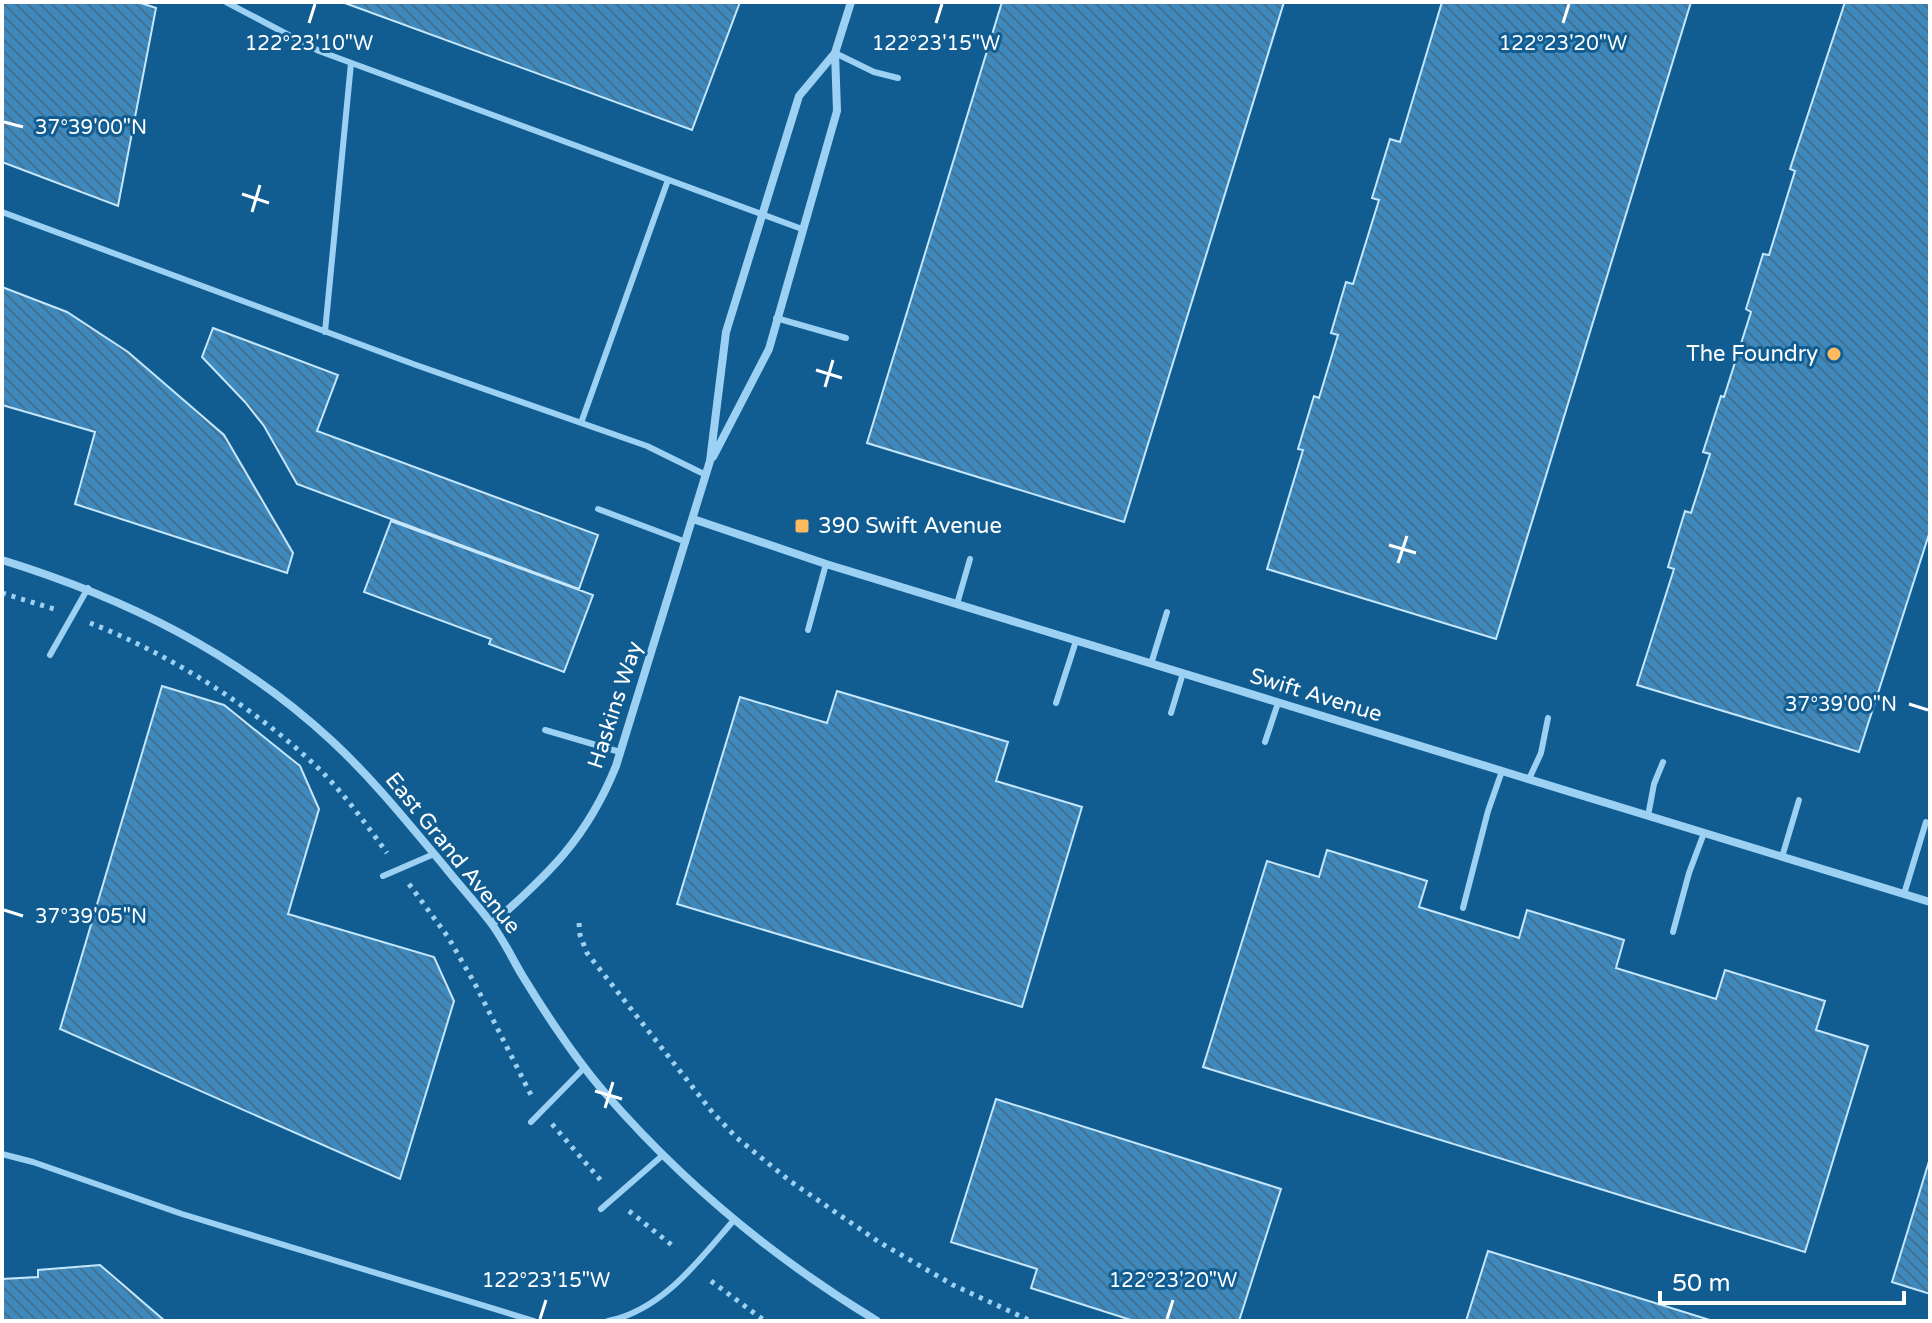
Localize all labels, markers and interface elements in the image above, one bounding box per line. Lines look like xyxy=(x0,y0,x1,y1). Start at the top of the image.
text: 122°23'10"W xyxy=(245,32,373,56)
text: 122°23'15"W xyxy=(872,32,1000,56)
text: 122°23'20"W xyxy=(1499,32,1627,56)
text: 37°39'00"N xyxy=(35,116,147,140)
place label: The Foundry xyxy=(1686,341,1818,367)
marker: The Foundry xyxy=(1825,345,1843,363)
place label: 390 Swift Avenue xyxy=(818,513,1002,539)
marker: 390 Swift Avenue xyxy=(793,517,811,535)
street label: Haskins Way xyxy=(582,638,648,772)
street label: Swift Avenue xyxy=(1247,663,1385,727)
text: 37°39'00"N xyxy=(1785,693,1897,717)
street label: East Grand Avenue xyxy=(380,767,526,939)
text: 37°39'05"N xyxy=(35,905,147,929)
scale bar xyxy=(1660,1255,1904,1305)
text: 122°23'15"W xyxy=(482,1269,610,1293)
text: 122°23'20"W xyxy=(1109,1269,1237,1293)
text: 50 m xyxy=(1672,1269,1730,1298)

